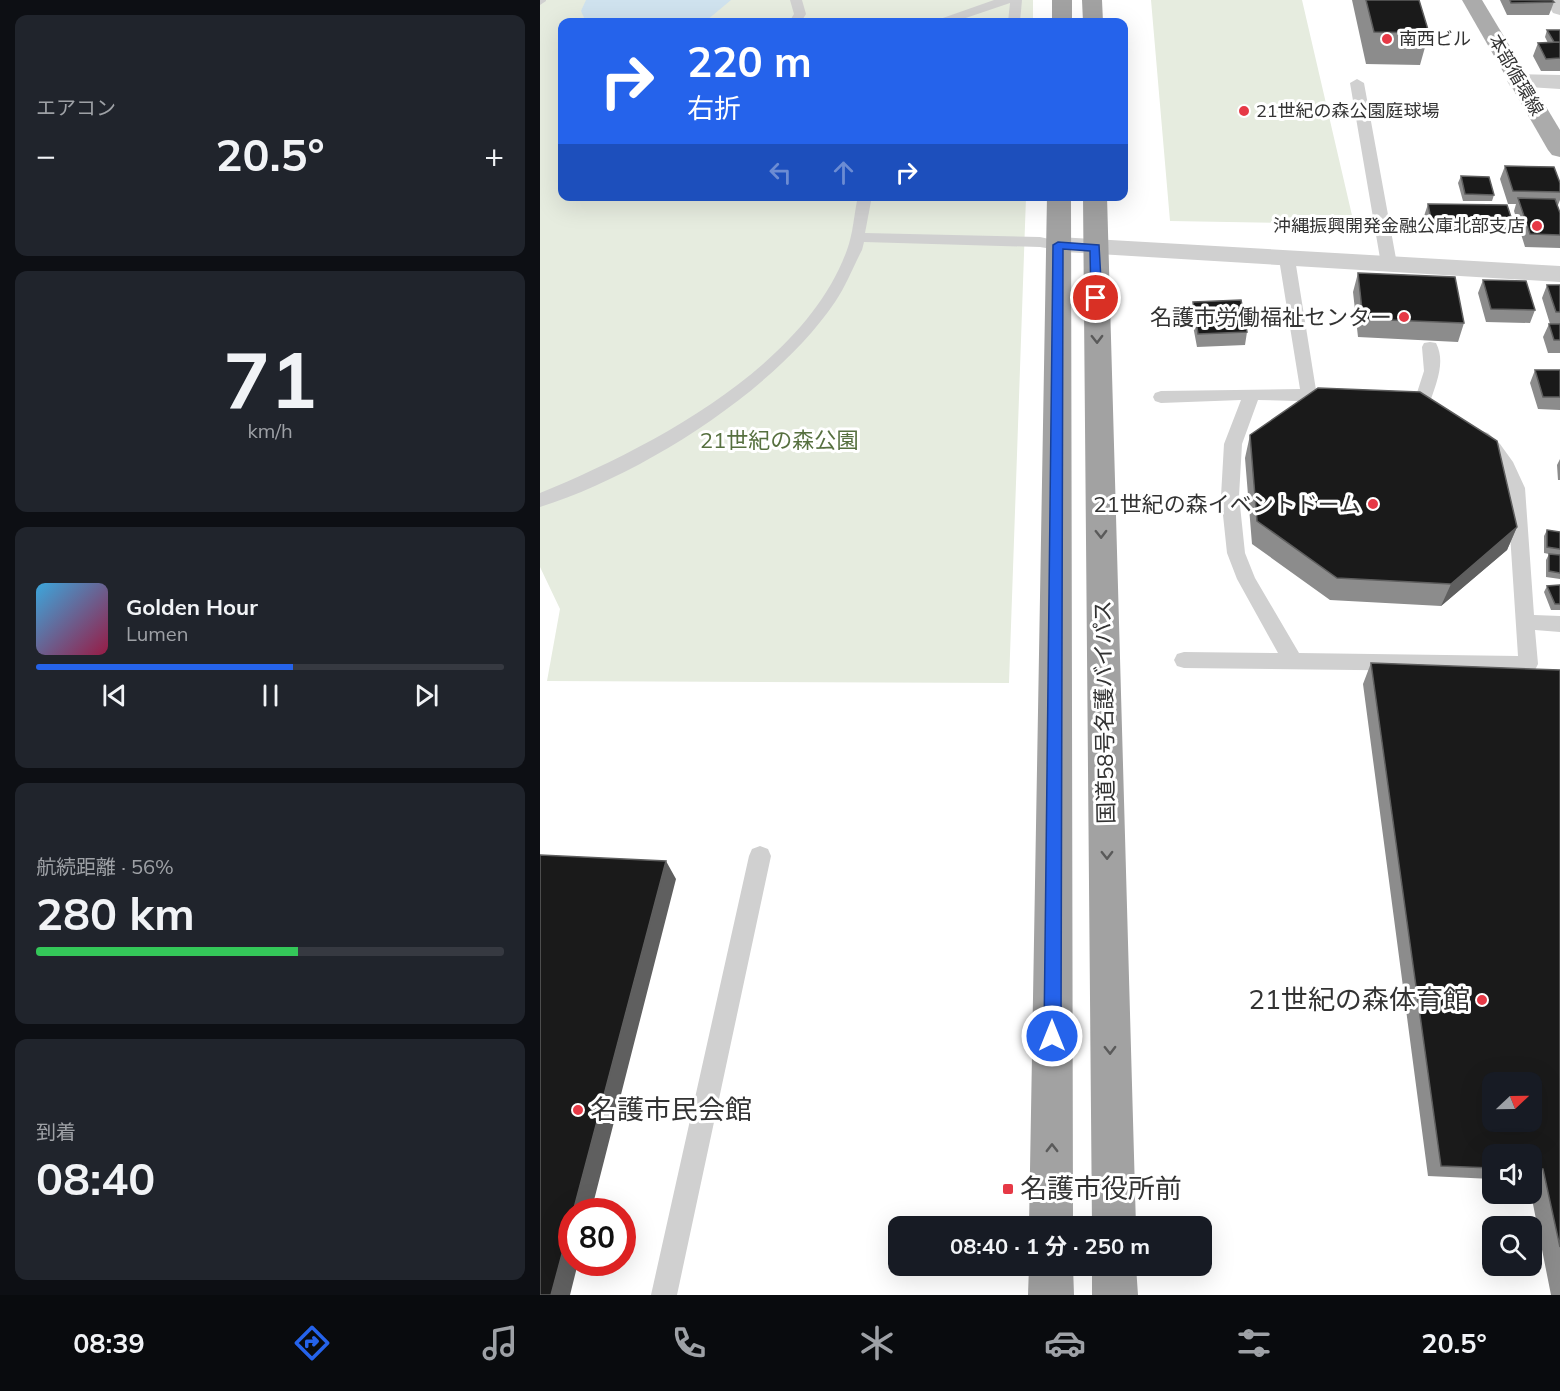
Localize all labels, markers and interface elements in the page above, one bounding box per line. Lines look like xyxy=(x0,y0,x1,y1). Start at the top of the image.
place label: 南西ビル xyxy=(1399,27,1471,50)
street label: 本部循環線 xyxy=(1484,30,1549,119)
marker: 南西ビル xyxy=(1380,32,1394,46)
text: 220 m xyxy=(687,35,812,88)
icon: right xyxy=(588,42,666,120)
text: 右折 xyxy=(687,91,741,125)
text: エアコン xyxy=(36,95,116,120)
place label: 21世紀の森公園庭球場 xyxy=(1256,99,1440,122)
marker: 21世紀の森公園庭球場 xyxy=(1237,104,1251,118)
text: 20.5° xyxy=(215,126,325,182)
text: − xyxy=(36,134,56,175)
text: + xyxy=(484,134,504,175)
icon: left xyxy=(764,156,797,189)
icon: ahead xyxy=(827,156,860,189)
icon: right xyxy=(890,156,923,189)
place label: 沖縄振興開発金融公庫北部支店 xyxy=(1273,214,1525,237)
marker: 沖縄振興開発金融公庫北部支店 xyxy=(1530,219,1544,233)
pin xyxy=(1070,272,1121,323)
icon: arrive xyxy=(1079,281,1112,314)
place label: 名護市労働福祉センター xyxy=(1150,303,1392,331)
marker: 名護市労働福祉センター xyxy=(1397,310,1411,324)
text: 71 xyxy=(223,330,317,428)
one-way arrow xyxy=(1091,334,1103,343)
text: km/h xyxy=(247,418,293,443)
park label: 21世紀の森公園 xyxy=(700,426,858,454)
place label: 21世紀の森イベントドーム xyxy=(1093,490,1361,518)
marker: 21世紀の森イベントドーム xyxy=(1366,497,1380,511)
one-way arrow xyxy=(1094,529,1107,538)
text: Golden Hour xyxy=(126,593,258,621)
street label: 国道58号名護バイパス xyxy=(1088,600,1120,824)
text: Lumen xyxy=(126,621,188,646)
icon: previous xyxy=(98,679,131,712)
icon: pause xyxy=(254,679,287,712)
icon: next xyxy=(410,679,443,712)
one-way arrow xyxy=(1100,850,1113,859)
text: 航続距離 · 56% xyxy=(36,854,174,879)
text: 280 km xyxy=(36,885,195,941)
place label: 21世紀の森体育館 xyxy=(1249,982,1470,1016)
marker: 21世紀の森体育館 xyxy=(1475,993,1489,1007)
position arrow xyxy=(1020,1004,1084,1068)
one-way arrow xyxy=(1104,1045,1117,1054)
north arrow xyxy=(1482,1072,1542,1132)
map controls xyxy=(1482,1072,1542,1276)
place label: 名護市民会館 xyxy=(590,1092,752,1126)
marker: 名護市民会館 xyxy=(571,1103,585,1117)
text: 到着 xyxy=(36,1119,76,1144)
one-way arrow xyxy=(1046,1143,1058,1152)
button: sound xyxy=(1482,1144,1542,1204)
text: 08:40 xyxy=(36,1150,155,1206)
place label: 名護市役所前 xyxy=(1020,1171,1182,1205)
marker: 名護市役所前 xyxy=(1001,1182,1015,1196)
speed limit sign: 80 xyxy=(558,1198,636,1276)
button: search xyxy=(1482,1216,1542,1276)
text: 08:40 · 1 分 · 250 m xyxy=(950,1232,1150,1260)
icon: directions xyxy=(291,1322,333,1364)
icon: music xyxy=(479,1322,521,1364)
icon: phone xyxy=(668,1322,710,1364)
icon: climate xyxy=(856,1322,898,1364)
icon: car xyxy=(1044,1322,1086,1364)
icon: filters xyxy=(1233,1322,1275,1364)
text: 08:39 xyxy=(73,1326,145,1360)
text: 20.5° xyxy=(1421,1326,1487,1360)

